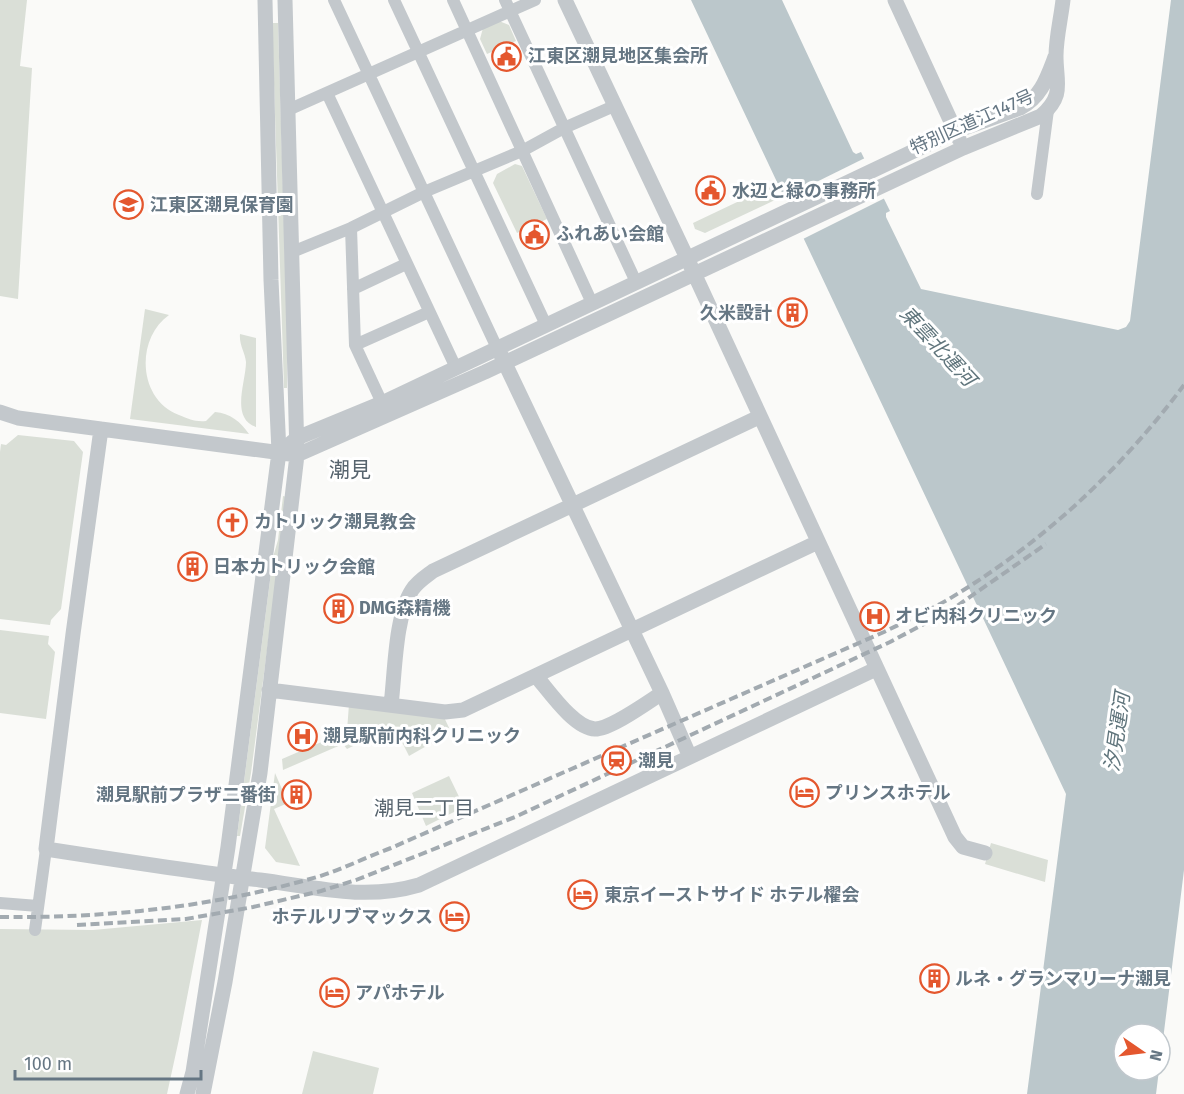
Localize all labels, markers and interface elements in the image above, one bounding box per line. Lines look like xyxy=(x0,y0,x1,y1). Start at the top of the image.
public building icon: 江東区潮見地区集会所 xyxy=(491,40,523,72)
place label: 江東区潮見地区集会所 xyxy=(528,45,708,67)
street label: 特別区道江147号 xyxy=(907,85,1037,159)
public building icon: 水辺と緑の事務所 xyxy=(695,175,727,207)
place label: 水辺と緑の事務所 xyxy=(732,180,876,202)
school or university icon: 江東区潮見保育園 xyxy=(113,189,145,221)
place label: 江東区潮見保育園 xyxy=(150,194,294,216)
public building icon: ふれあい会館 xyxy=(519,218,551,250)
place label: ふれあい会館 xyxy=(556,223,664,245)
building icon: 久米設計 xyxy=(777,297,809,329)
water label: 東雲北運河 xyxy=(895,301,984,394)
place label: 久米設計 xyxy=(700,302,772,324)
district label: 潮見 xyxy=(329,457,371,483)
church icon: カトリック潮見教会 xyxy=(217,506,249,538)
place label: カトリック潮見教会 xyxy=(254,511,416,533)
building icon: 日本カトリック会館 xyxy=(176,551,208,583)
place label: 日本カトリック会館 xyxy=(213,556,375,578)
building icon: DMG森精機 xyxy=(322,592,354,624)
place label: DMG森精機 xyxy=(359,597,451,619)
hospital icon: オビ内科クリニック xyxy=(858,600,890,632)
place label: オビ内科クリニック xyxy=(895,605,1057,627)
water label: 汐見運河 xyxy=(1100,687,1135,773)
hospital icon: 潮見駅前内科クリニック xyxy=(286,720,318,752)
place label: 潮見駅前内科クリニック xyxy=(323,725,521,747)
station icon: 潮見 xyxy=(601,745,633,777)
place label: 潮見 xyxy=(638,750,674,772)
hotel icon: プリンスホテル xyxy=(788,777,820,809)
building icon: 潮見駅前プラザ二番街 xyxy=(281,779,313,811)
place label: プリンスホテル xyxy=(825,782,951,804)
place label: 潮見駅前プラザ二番街 xyxy=(96,784,276,806)
district label: 潮見二丁目 xyxy=(374,796,474,820)
hotel icon: 東京イーストサイド ホテル櫂会 xyxy=(567,879,599,911)
place label: 東京イーストサイド ホテル櫂会 xyxy=(604,884,859,906)
hotel icon: ホテルリブマックス xyxy=(438,901,470,933)
place label: ホテルリブマックス xyxy=(272,906,433,928)
building icon: ルネ・グランマリーナ潮見 xyxy=(918,963,950,995)
place label: ルネ・グランマリーナ潮見 xyxy=(955,968,1171,990)
hotel icon: アパホテル xyxy=(318,977,350,1009)
place label: アパホテル xyxy=(355,982,445,1004)
north arrow xyxy=(1112,1022,1172,1082)
scale bar xyxy=(15,1043,201,1081)
text: N xyxy=(1146,1048,1167,1063)
text: 100 m xyxy=(24,1053,72,1075)

